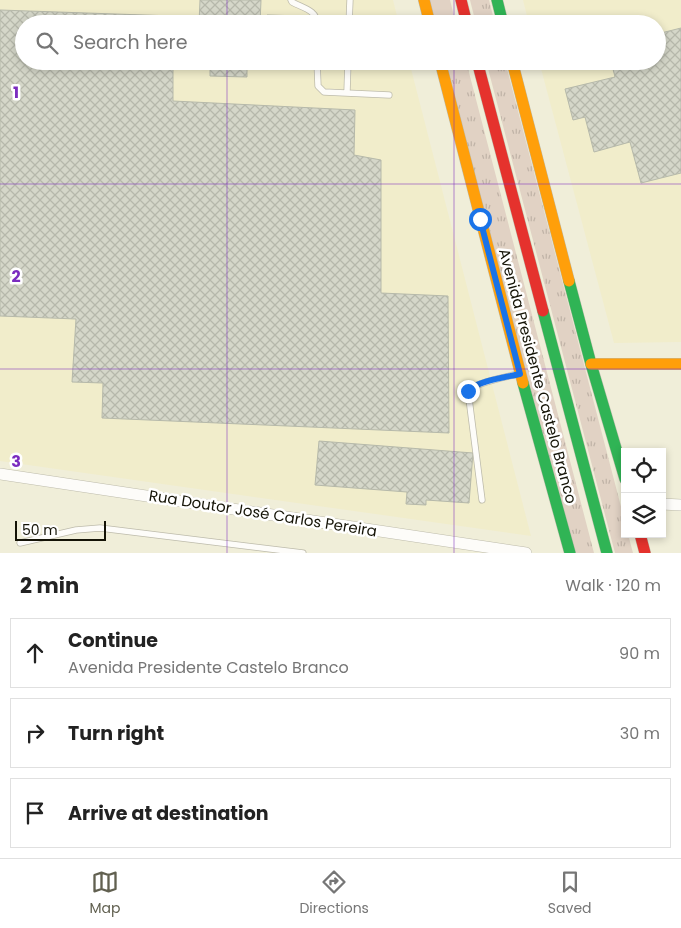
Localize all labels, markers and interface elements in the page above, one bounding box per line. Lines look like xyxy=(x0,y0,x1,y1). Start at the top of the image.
search box xyxy=(15,15,666,70)
icon: search xyxy=(33,29,61,57)
text: Search here xyxy=(73,29,187,56)
text: 1 xyxy=(13,81,19,104)
route start xyxy=(469,208,492,231)
street label: Avenida Presidente Castelo Branco xyxy=(494,246,582,506)
text: 2 xyxy=(11,265,21,288)
route end xyxy=(457,380,480,403)
map controls xyxy=(621,448,666,538)
button: locate xyxy=(621,448,666,493)
text: 3 xyxy=(11,450,21,473)
street label: Rua Doutor José Carlos Pereira xyxy=(147,485,379,541)
button: layers xyxy=(621,493,666,538)
scale bar xyxy=(15,518,106,541)
text: 50 m xyxy=(22,520,58,540)
text: 2 min xyxy=(20,571,79,600)
text: Walk · 120 m xyxy=(565,574,661,597)
text: Continue xyxy=(68,627,158,654)
icon: ahead xyxy=(21,639,49,667)
text: 90 m xyxy=(619,642,660,665)
text: Avenida Presidente Castelo Branco xyxy=(68,656,349,679)
icon: right xyxy=(21,719,49,747)
text: Turn right xyxy=(68,720,164,747)
text: 30 m xyxy=(620,722,660,745)
icon: arrive xyxy=(21,799,49,827)
text: Arrive at destination xyxy=(68,800,269,827)
tab: Map xyxy=(89,868,120,919)
tab: Directions xyxy=(299,868,369,919)
tab: Saved xyxy=(548,868,592,919)

